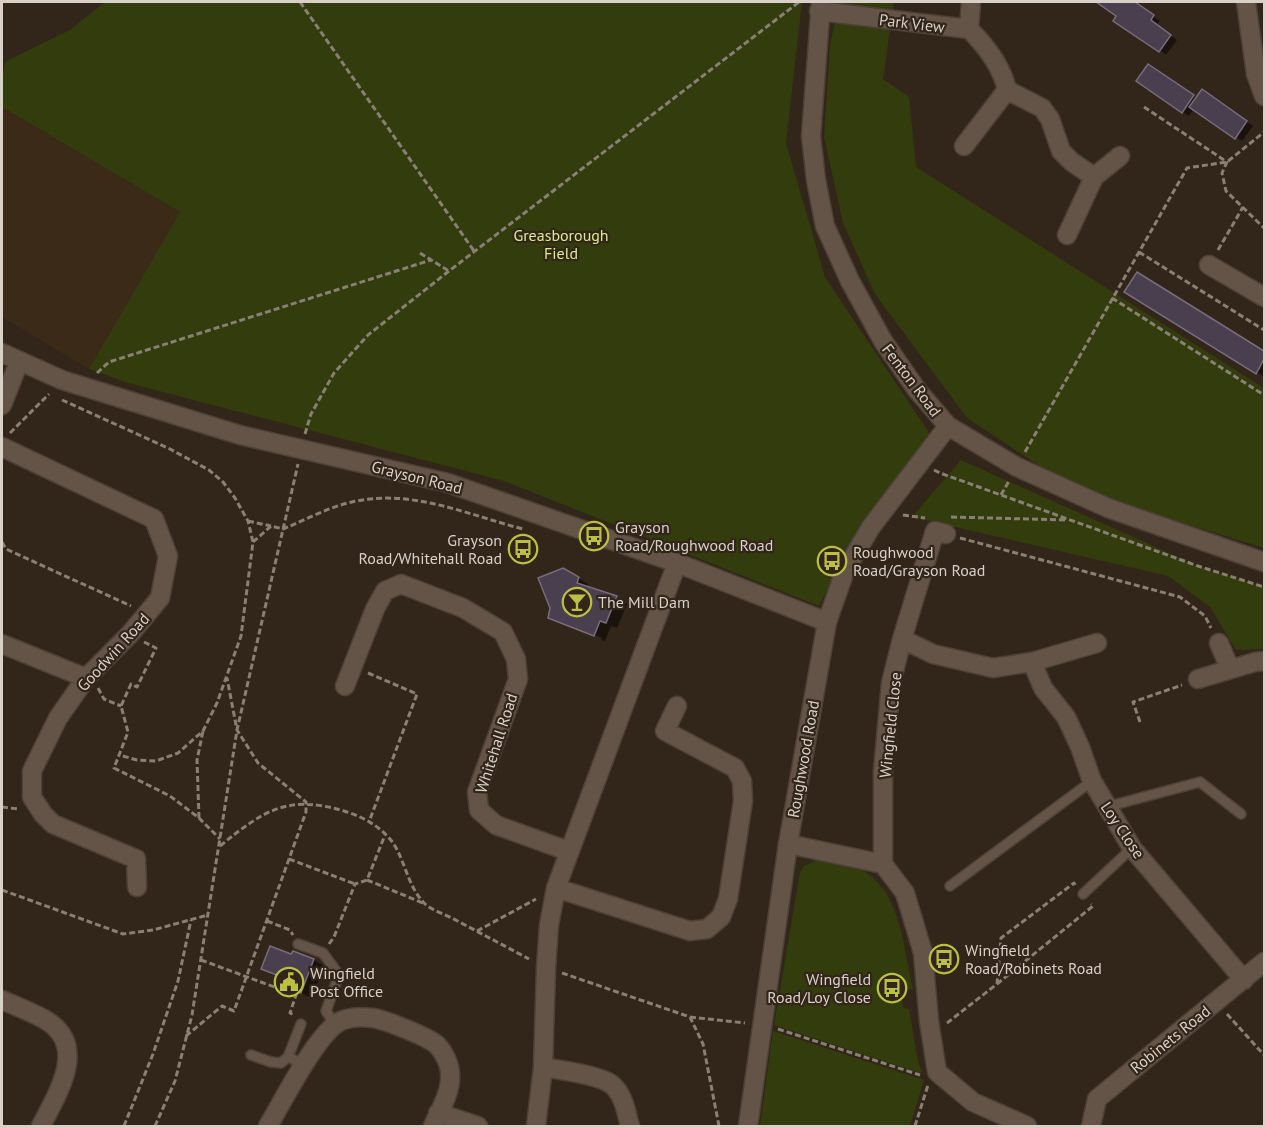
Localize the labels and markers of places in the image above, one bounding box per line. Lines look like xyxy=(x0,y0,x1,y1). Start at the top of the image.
place label: Grayson Road/Roughwood Road xyxy=(615,517,773,555)
bus stop icon: Grayson Road/Roughwood Road xyxy=(578,520,610,552)
place label: Grayson Road/Whitehall Road xyxy=(359,530,502,568)
bus stop icon: Grayson Road/Whitehall Road xyxy=(507,533,539,565)
place label: Roughwood Road/Grayson Road xyxy=(853,542,985,580)
bus stop icon: Roughwood Road/Grayson Road xyxy=(816,545,848,577)
bar icon: The Mill Dam xyxy=(561,586,593,618)
place label: The Mill Dam xyxy=(598,592,690,612)
place label: Wingfield Road/Robinets Road xyxy=(965,940,1102,978)
bus stop icon: Wingfield Road/Robinets Road xyxy=(928,943,960,975)
place label: Wingfield Post Office xyxy=(310,963,383,1001)
public building icon: Wingfield Post Office xyxy=(273,966,305,998)
place label: Wingfield Road/Loy Close xyxy=(767,969,871,1007)
bus stop icon: Wingfield Road/Loy Close xyxy=(876,972,908,1004)

